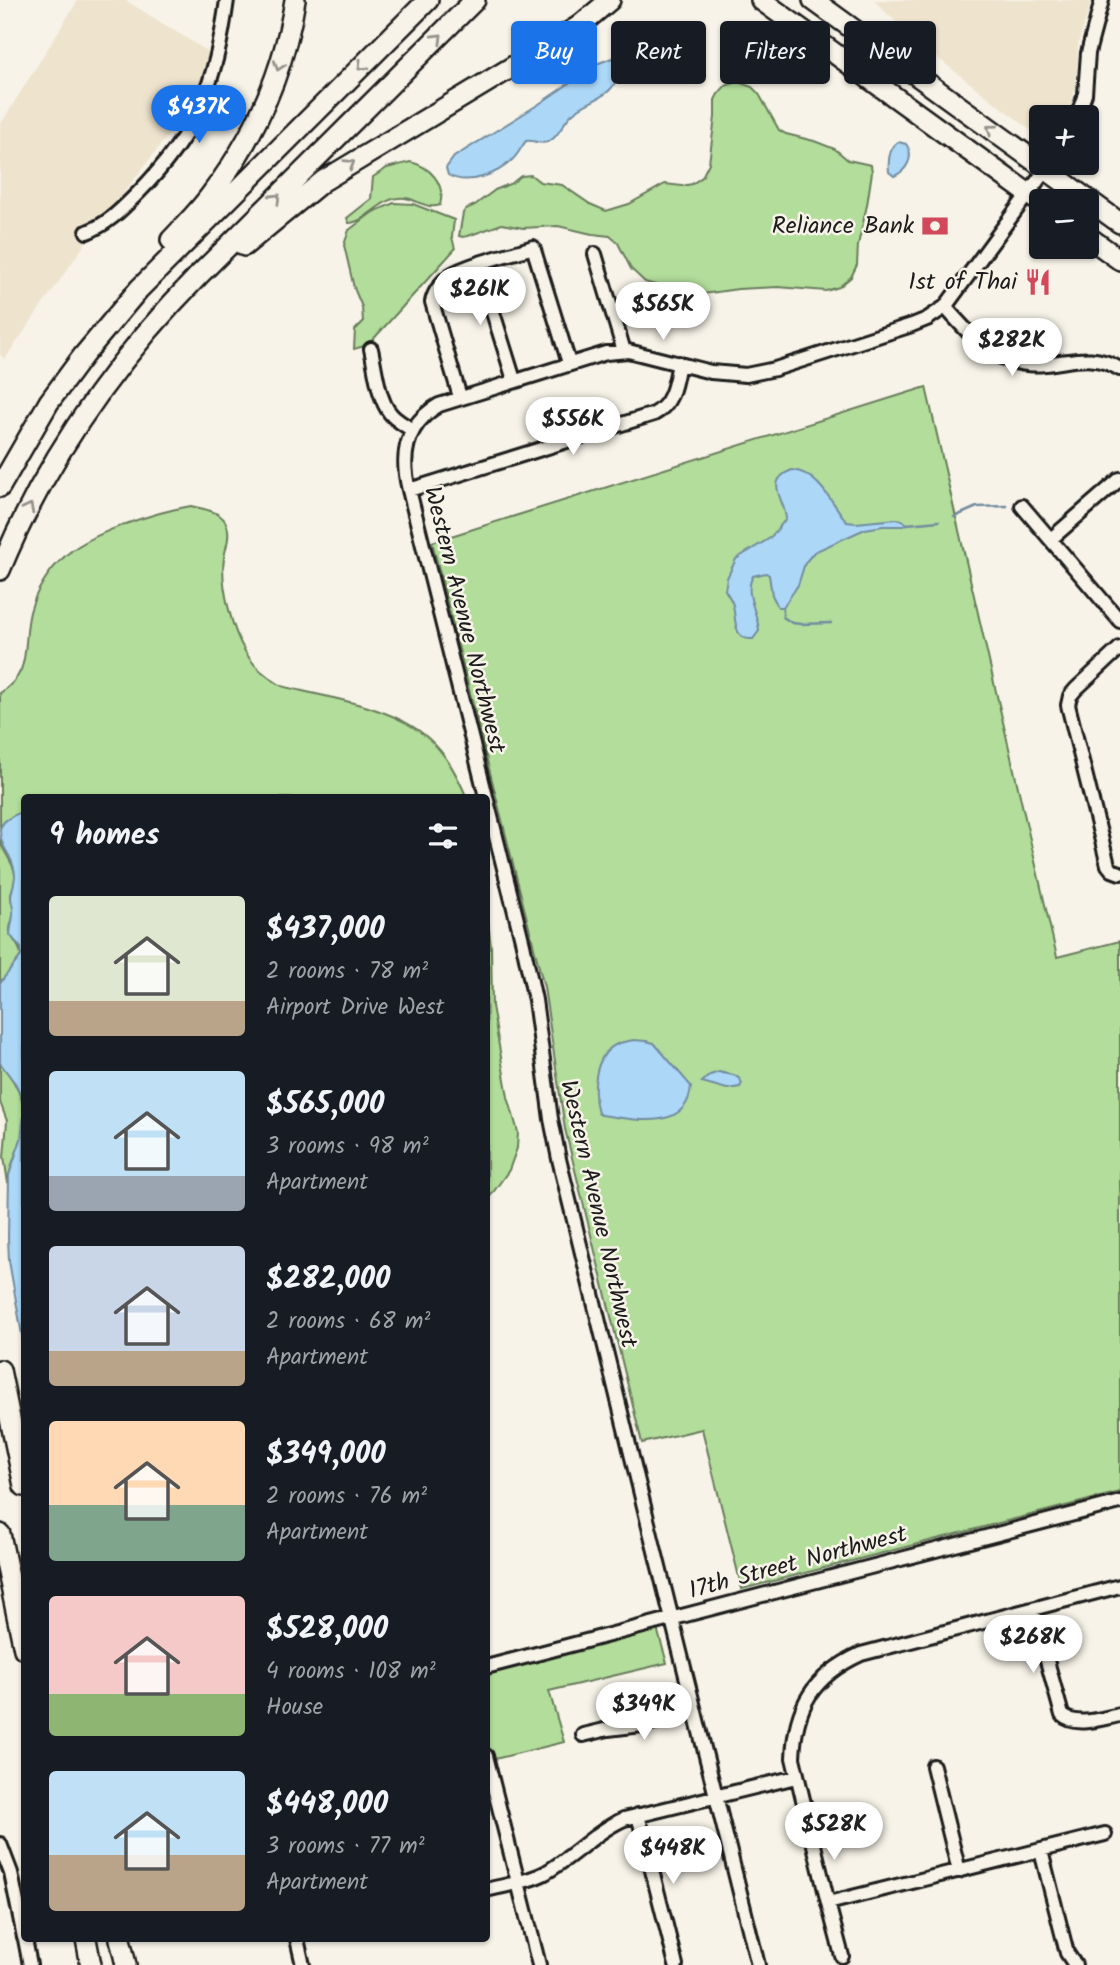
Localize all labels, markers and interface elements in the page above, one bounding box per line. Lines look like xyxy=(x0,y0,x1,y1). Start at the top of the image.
chip: Buy xyxy=(511,21,597,84)
chip: Rent xyxy=(611,21,706,84)
chip: Filters xyxy=(720,21,830,84)
chip: New xyxy=(844,21,936,84)
one-way arrow xyxy=(429,33,442,46)
one-way arrow xyxy=(357,57,370,70)
one-way arrow xyxy=(273,60,287,72)
pin: $437K xyxy=(150,86,248,145)
text: $437K xyxy=(167,90,231,126)
map controls xyxy=(1029,105,1099,259)
button: + xyxy=(1029,105,1099,175)
one-way arrow xyxy=(986,125,999,137)
one-way arrow xyxy=(342,160,355,173)
button: − xyxy=(1029,189,1099,259)
one-way arrow xyxy=(268,193,281,206)
place label: Reliance Bank xyxy=(772,207,915,246)
bank icon: Reliance Bank xyxy=(920,211,950,241)
place label: 1st of Thai xyxy=(908,263,1018,302)
restaurant icon: 1st of Thai xyxy=(1023,267,1053,297)
pin: $261K xyxy=(431,268,529,327)
text: $261K xyxy=(450,272,510,308)
pin: $565K xyxy=(614,282,712,342)
text: $565K xyxy=(631,287,695,323)
pin: $282K xyxy=(963,318,1061,378)
text: $282K xyxy=(978,323,1046,359)
pin: $556K xyxy=(524,398,622,457)
text: $556K xyxy=(541,402,605,438)
street label: Western Avenue Northwest xyxy=(412,482,516,758)
one-way arrow xyxy=(21,503,35,515)
text: 9 homes xyxy=(49,812,160,860)
icon: filters xyxy=(424,817,462,855)
text: $437,000 xyxy=(266,906,385,954)
icon: home xyxy=(105,924,189,1008)
text: 2 rooms · 78 m² xyxy=(266,954,428,990)
text: Airport Drive West xyxy=(266,990,444,1026)
street label: Western Avenue Northwest xyxy=(548,1076,648,1353)
text: $565,000 xyxy=(266,1081,384,1129)
icon: home xyxy=(105,1099,189,1183)
text: 3 rooms · 98 m² xyxy=(266,1129,429,1165)
text: Apartment xyxy=(266,1165,368,1201)
text: $282,000 xyxy=(266,1256,390,1304)
icon: home xyxy=(105,1274,189,1358)
text: 2 rooms · 68 m² xyxy=(266,1304,430,1340)
text: Apartment xyxy=(266,1340,368,1376)
text: $349,000 xyxy=(266,1431,386,1479)
icon: home xyxy=(105,1449,189,1533)
text: 2 rooms · 76 m² xyxy=(266,1479,427,1515)
text: Apartment xyxy=(266,1515,368,1551)
street label: 17th Street Northwest xyxy=(685,1515,912,1611)
text: $528,000 xyxy=(266,1606,388,1654)
pin: $268K xyxy=(984,1616,1082,1675)
text: $268K xyxy=(1000,1620,1066,1656)
icon: home xyxy=(105,1624,189,1708)
text: 4 rooms · 108 m² xyxy=(266,1654,436,1690)
pin: $349K xyxy=(595,1682,693,1742)
text: $349K xyxy=(612,1687,676,1723)
text: House xyxy=(266,1690,323,1726)
text: $448,000 xyxy=(266,1781,388,1829)
icon: home xyxy=(105,1799,189,1883)
pin: $528K xyxy=(785,1802,883,1862)
text: $528K xyxy=(801,1807,867,1843)
pin: $448K xyxy=(624,1826,722,1886)
text: 3 rooms · 77 m² xyxy=(266,1829,425,1865)
text: $448K xyxy=(640,1831,706,1867)
text: Apartment xyxy=(266,1865,368,1901)

